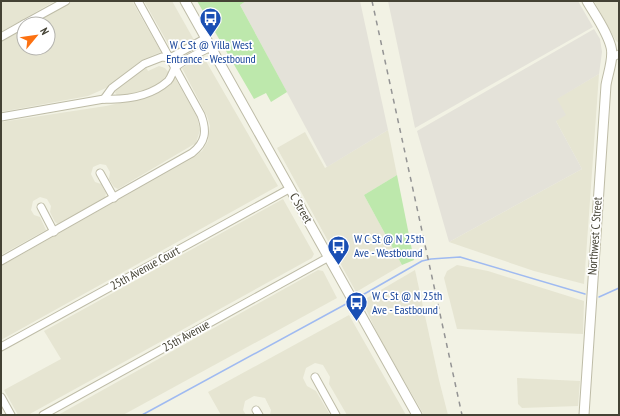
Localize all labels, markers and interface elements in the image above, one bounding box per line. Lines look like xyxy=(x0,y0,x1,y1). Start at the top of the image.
bus stop icon: W C St @ Villa West Entrance - Westbound xyxy=(198,5,224,38)
north arrow xyxy=(16,16,56,56)
text: N xyxy=(37,25,52,37)
place label: W C St @ Villa West Entrance - Westbound xyxy=(166,37,256,66)
street label: C Street xyxy=(287,190,316,226)
street label: Northwest C Street xyxy=(584,196,605,275)
place label: W C St @ N 25th Ave - Westbound xyxy=(354,231,424,260)
bus stop icon: W C St @ N 25th Ave - Westbound xyxy=(326,233,352,266)
street label: 25th Avenue Court xyxy=(107,242,183,293)
place label: W C St @ N 25th Ave - Eastbound xyxy=(372,288,442,317)
bus stop icon: W C St @ N 25th Ave - Eastbound xyxy=(344,290,370,323)
street label: 25th Avenue xyxy=(159,316,212,355)

